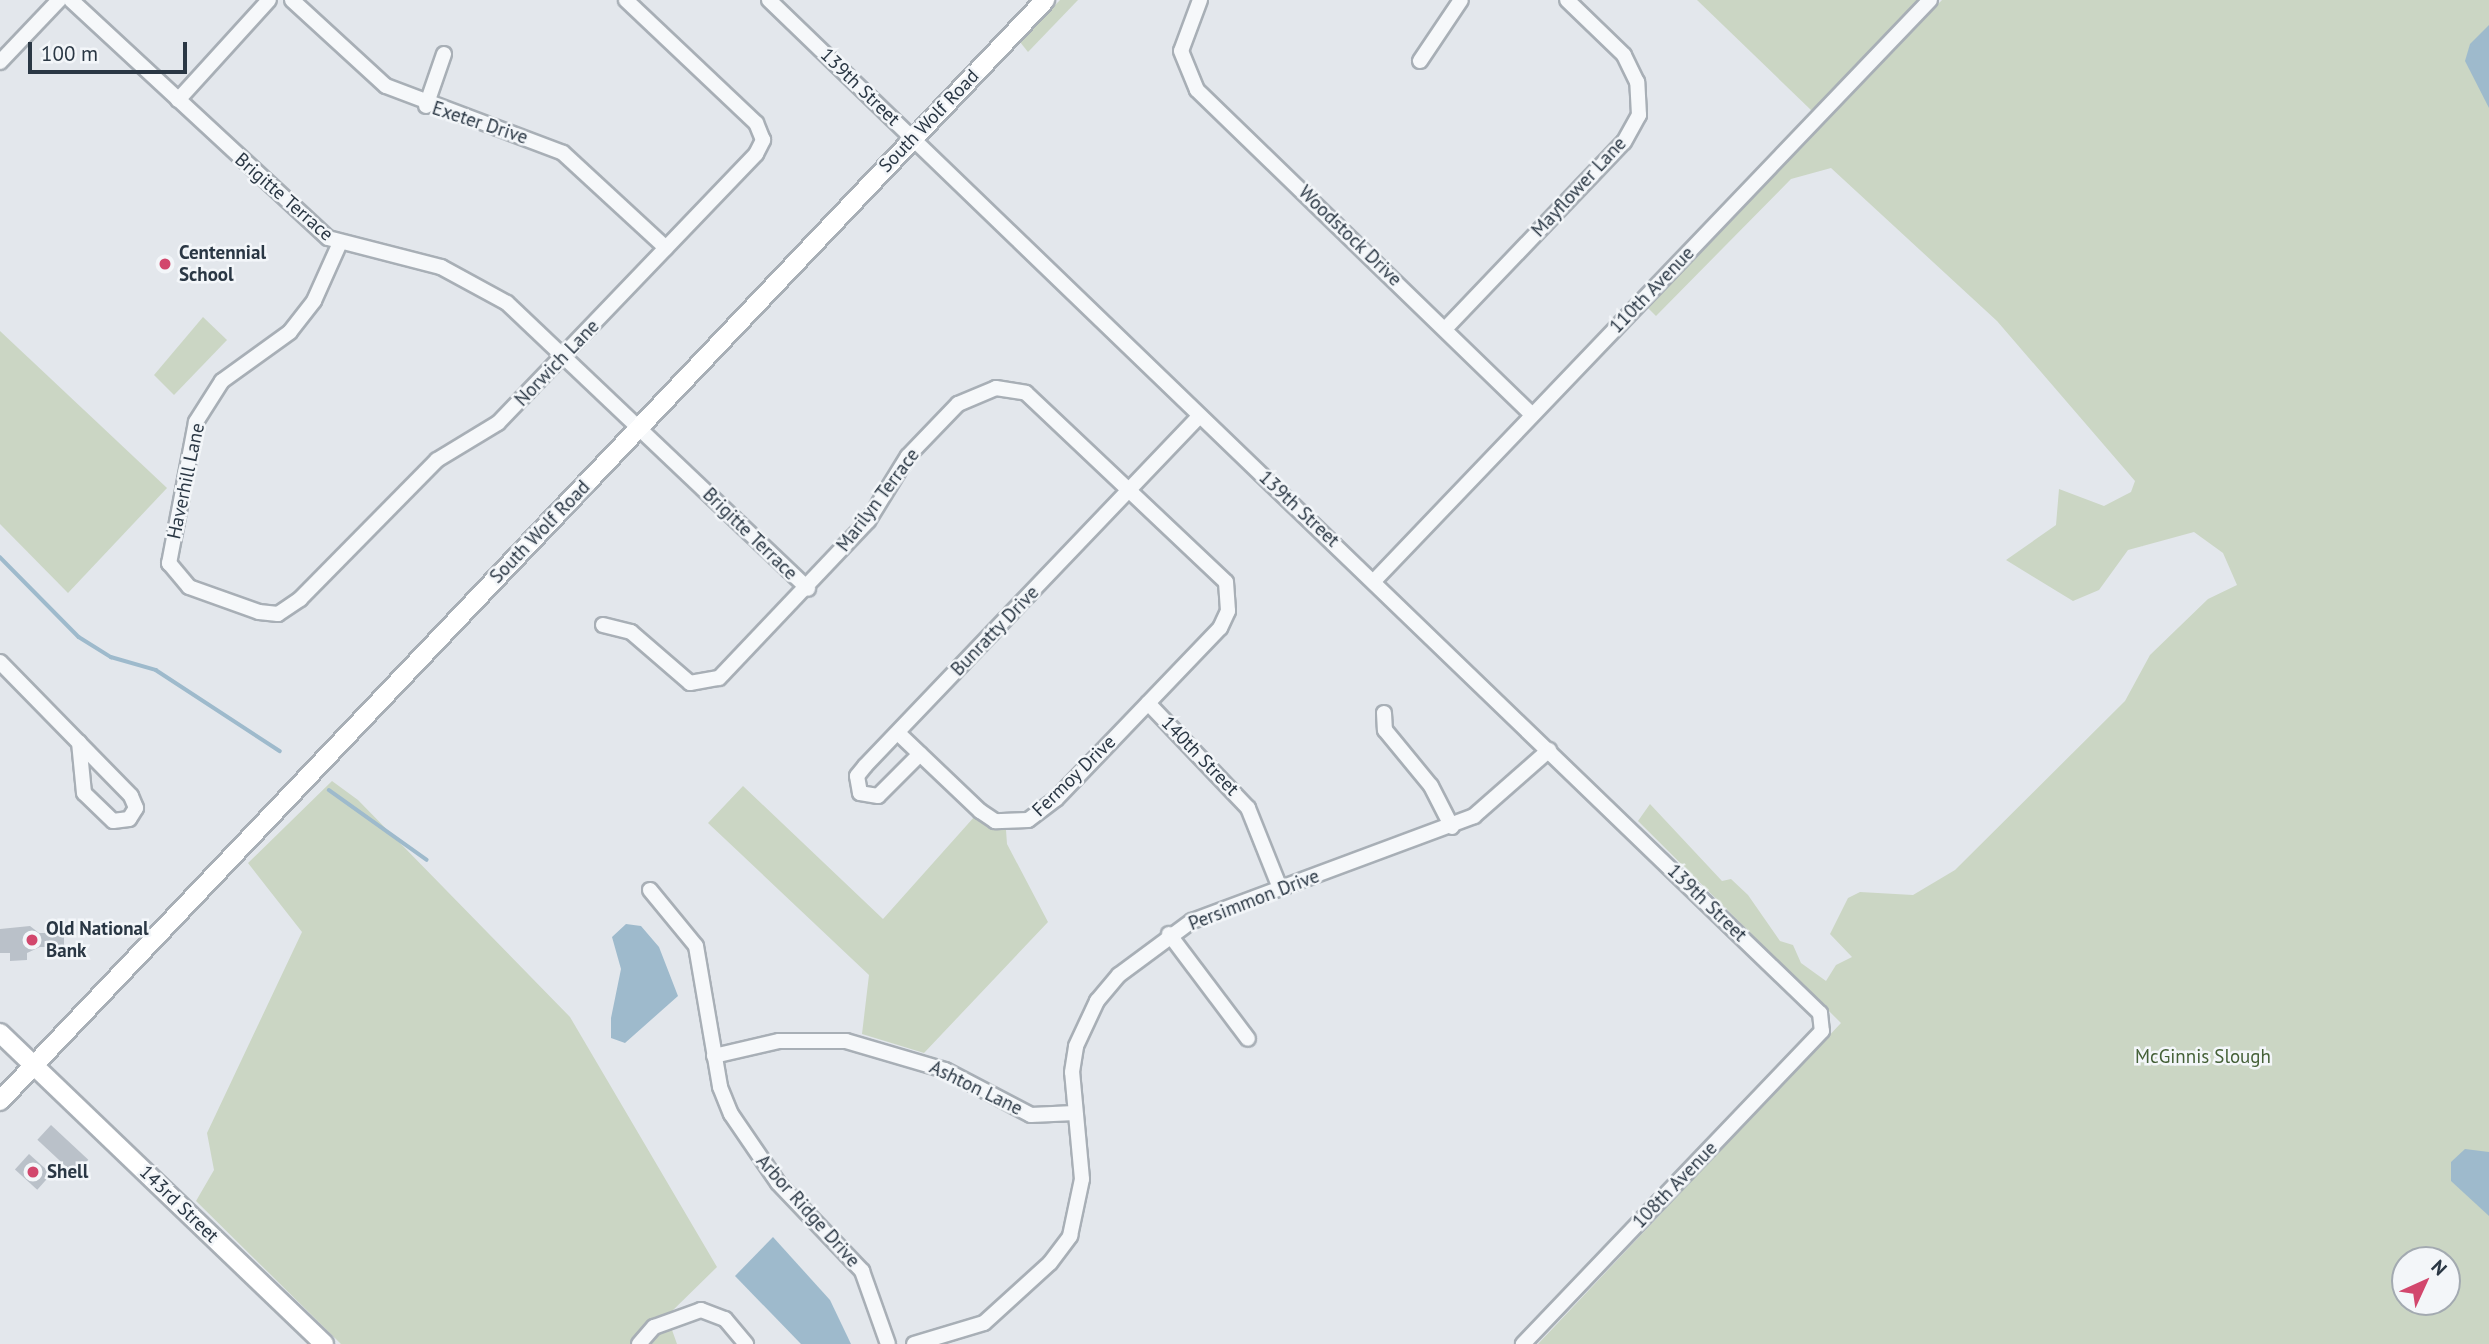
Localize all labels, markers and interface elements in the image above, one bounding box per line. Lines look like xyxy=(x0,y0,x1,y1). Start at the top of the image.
scale bar xyxy=(32,28,191,72)
text: 100 m xyxy=(41,40,98,67)
street label: 139th Street xyxy=(816,44,904,130)
street label: South Wolf Road xyxy=(874,65,984,177)
street label: Exeter Drive xyxy=(429,97,531,149)
street label: Mayflower Lane xyxy=(1527,132,1631,242)
street label: Brigitte Terrace xyxy=(230,148,338,246)
street label: Woodstock Drive xyxy=(1293,181,1407,291)
place label: Centennial School xyxy=(179,242,266,286)
street label: 110th Avenue xyxy=(1605,242,1699,338)
marker: Centennial School xyxy=(157,256,173,272)
street label: Norwich Lane xyxy=(510,315,604,411)
street label: Haverhill Lane xyxy=(163,421,209,541)
street label: Marilyn Terrace xyxy=(832,444,924,556)
street label: 139th Street xyxy=(1254,466,1344,552)
street label: South Wolf Road xyxy=(485,476,595,588)
street label: Brigitte Terrace xyxy=(698,483,802,585)
street label: Bunratty Drive xyxy=(946,581,1044,681)
street label: 140th Street xyxy=(1157,712,1243,800)
street label: Fermoy Drive xyxy=(1027,730,1121,822)
street label: 139th Street xyxy=(1663,860,1751,946)
street label: Persimmon Drive xyxy=(1185,865,1323,935)
place label: Old National Bank xyxy=(46,918,149,962)
marker: Old National Bank xyxy=(24,932,40,948)
park label: McGinnis Slough xyxy=(2135,1046,2271,1068)
street label: Ashton Lane xyxy=(926,1056,1026,1120)
street label: 108th Avenue xyxy=(1628,1137,1722,1233)
street label: Arbor Ridge Drive xyxy=(751,1150,865,1272)
place label: Shell xyxy=(47,1161,88,1183)
street label: 143rd Street xyxy=(135,1161,223,1247)
marker: Shell xyxy=(25,1164,41,1180)
north arrow xyxy=(2391,1246,2461,1316)
text: N xyxy=(2427,1255,2452,1280)

